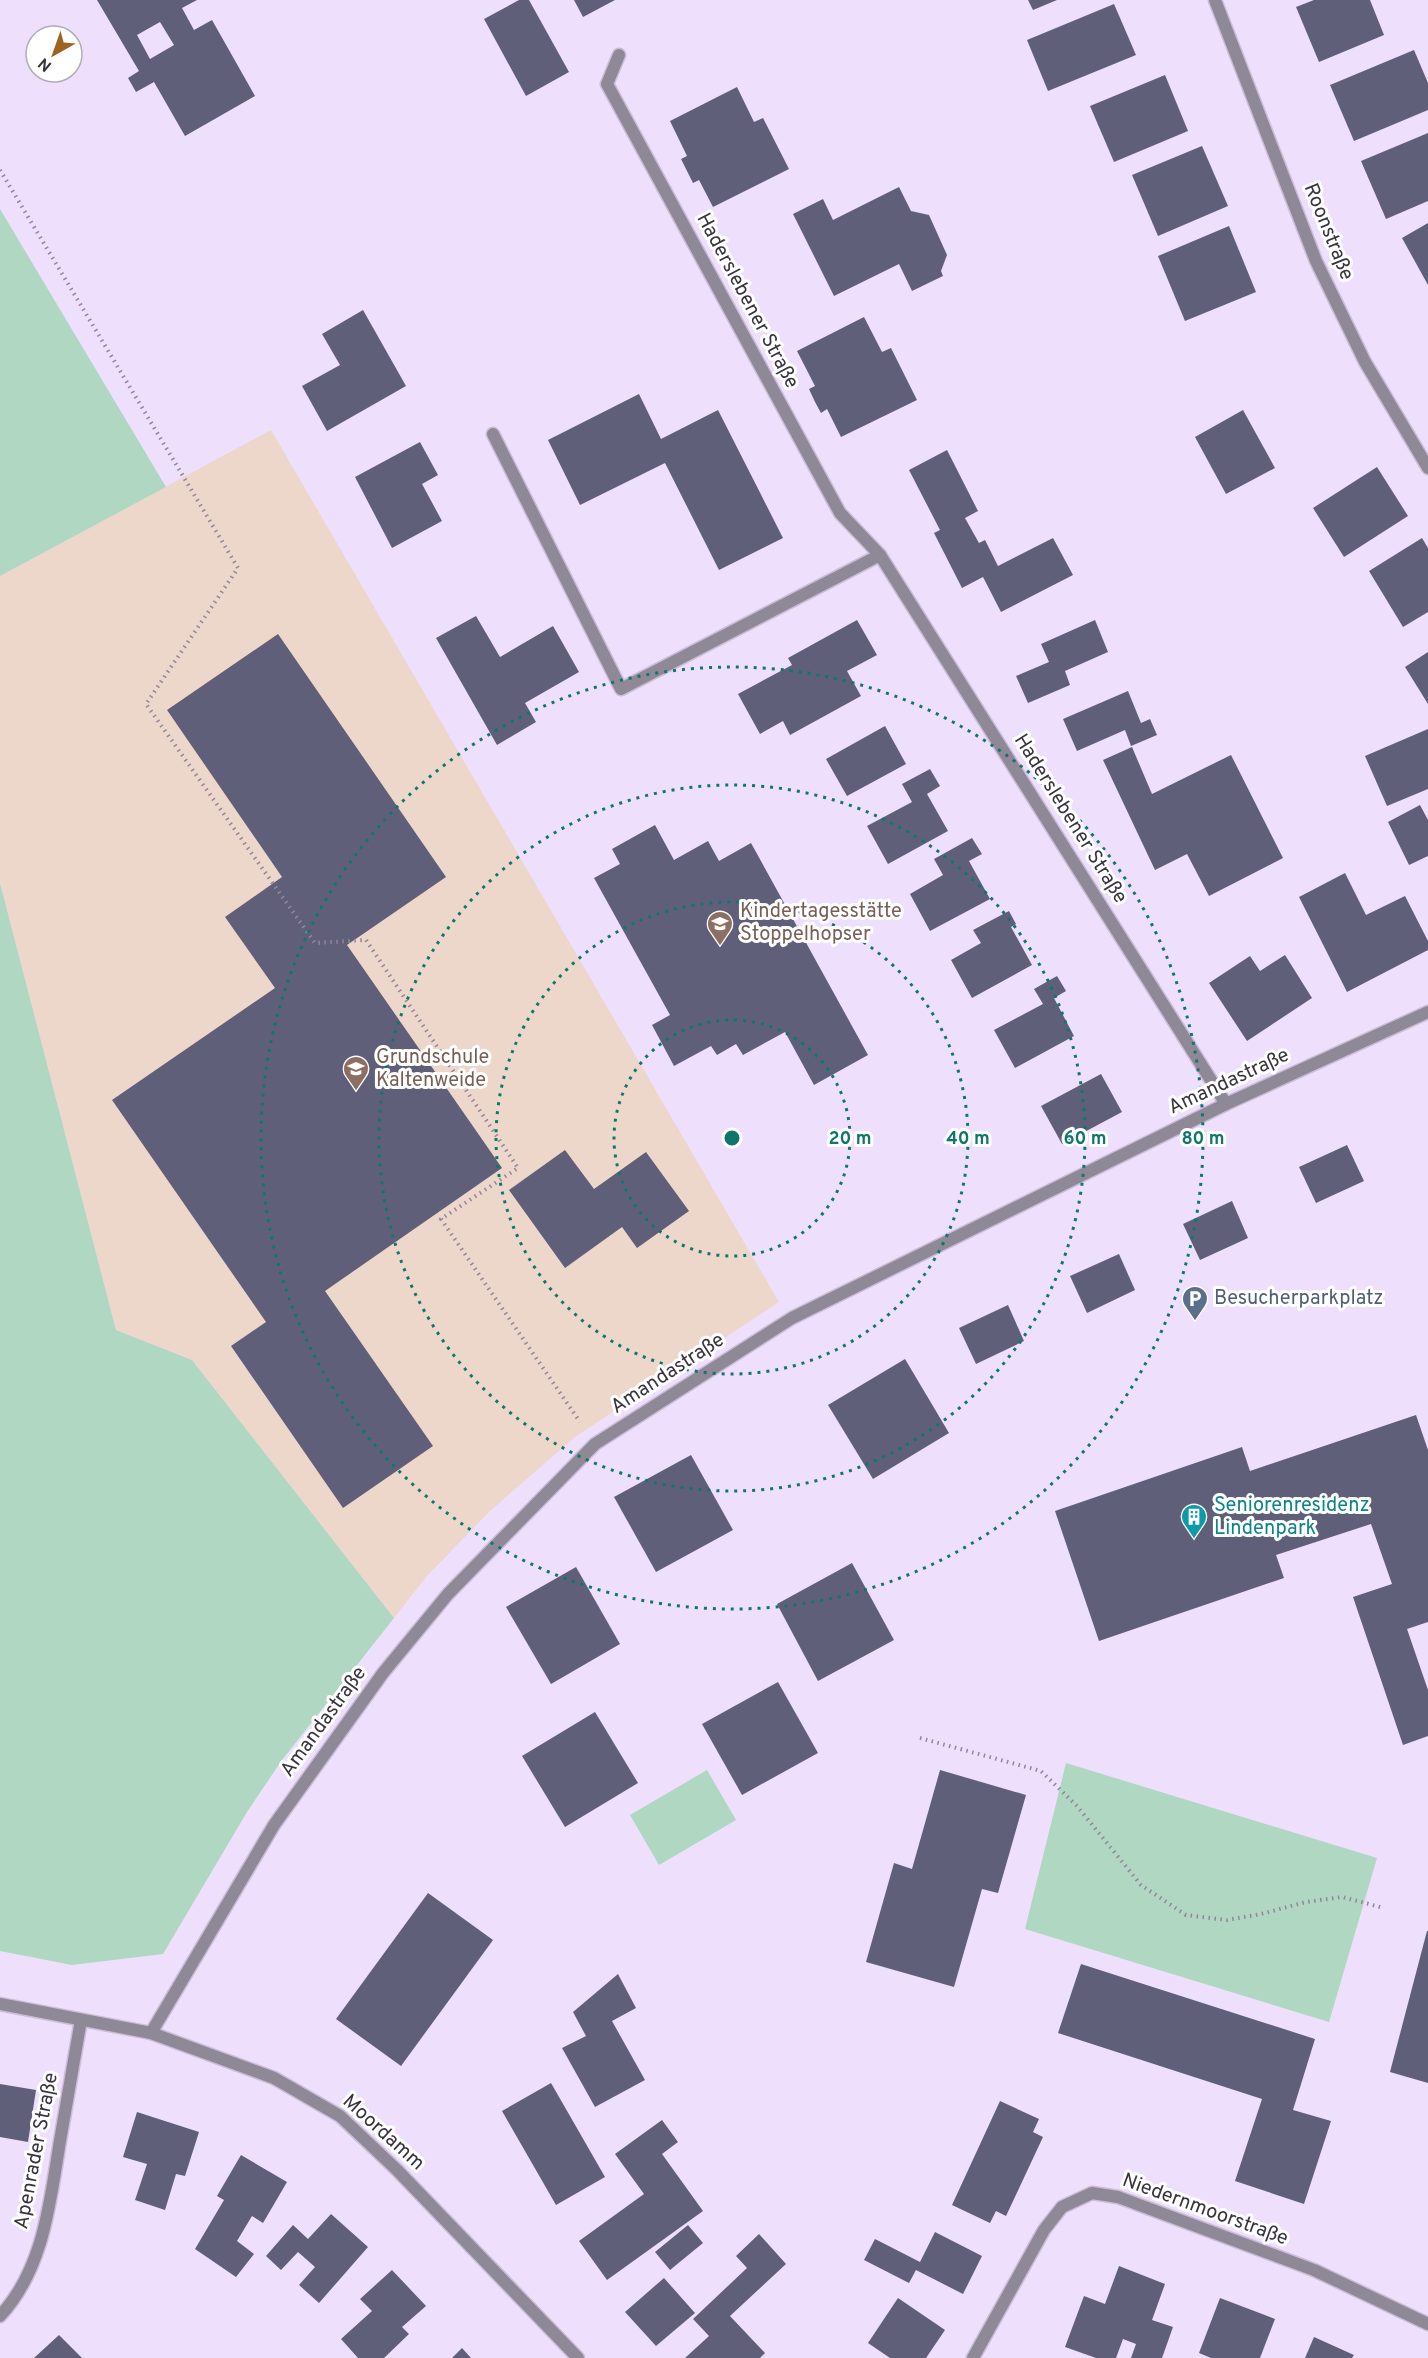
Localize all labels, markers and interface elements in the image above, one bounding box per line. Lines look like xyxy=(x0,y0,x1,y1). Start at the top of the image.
north arrow xyxy=(24,24,84,84)
text: N xyxy=(35,53,56,75)
street label: Roonstraße xyxy=(1297,180,1359,284)
street label: Haderslebener Straße xyxy=(690,209,804,393)
street label: Haderslebener Straße xyxy=(1007,729,1133,909)
place label: Kindertagesstätte Stoppelhopser xyxy=(740,899,902,948)
school or university icon: Kindertagesstätte Stoppelhopser xyxy=(705,909,735,947)
street label: Amandastraße xyxy=(1164,1043,1294,1121)
place label: Grundschule Kaltenweide xyxy=(376,1045,489,1094)
school or university icon: Grundschule Kaltenweide xyxy=(341,1054,371,1092)
centre of rings xyxy=(722,1128,742,1148)
text: 20 m xyxy=(828,1128,872,1151)
text: 40 m xyxy=(946,1128,990,1151)
text: 60 m xyxy=(1063,1128,1107,1151)
text: 80 m xyxy=(1181,1128,1225,1151)
parking icon: Besucherparkplatz xyxy=(1180,1284,1210,1322)
place label: Besucherparkplatz xyxy=(1214,1286,1383,1312)
street label: Amandastraße xyxy=(606,1328,730,1420)
place label: Seniorenresidenz Lindenpark xyxy=(1214,1493,1370,1542)
building icon: Seniorenresidenz Lindenpark xyxy=(1179,1502,1209,1540)
street label: Amandastraße xyxy=(275,1662,373,1782)
street label: Apenrader Straße xyxy=(9,2071,65,2231)
street label: Moordamm xyxy=(336,2089,430,2177)
street label: Niedernmoorstraße xyxy=(1118,2168,1292,2252)

